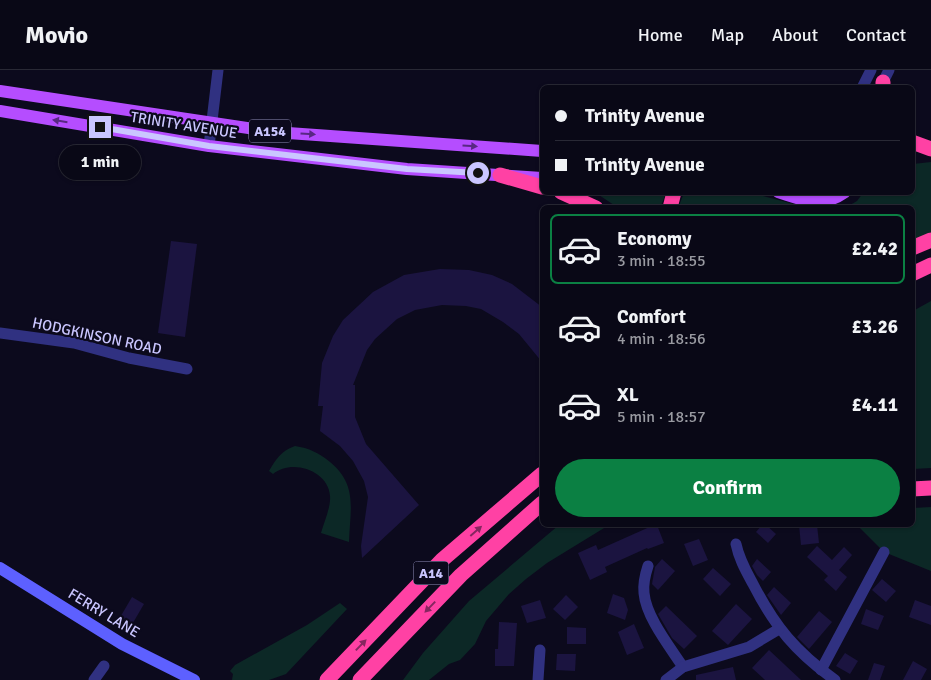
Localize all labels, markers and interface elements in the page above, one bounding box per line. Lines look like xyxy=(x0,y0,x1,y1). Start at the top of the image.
text: Movio xyxy=(25,20,88,50)
text: Home xyxy=(638,24,683,46)
text: Map xyxy=(711,24,744,46)
text: About xyxy=(772,24,818,46)
text: Contact xyxy=(846,24,906,46)
text: Trinity Avenue xyxy=(585,104,705,128)
street label: TRINITY AVENUE xyxy=(129,108,239,142)
one-way arrow xyxy=(52,116,68,124)
route end xyxy=(89,116,111,138)
road number: A154 xyxy=(249,119,291,142)
one-way arrow xyxy=(300,131,316,139)
one-way arrow xyxy=(462,142,478,150)
callout: 1 min xyxy=(59,144,141,180)
text: 1 min xyxy=(81,152,119,172)
text: Trinity Avenue xyxy=(585,153,705,177)
route start xyxy=(467,162,489,184)
icon: car xyxy=(557,227,602,272)
text: Economy xyxy=(617,227,691,251)
text: £2.42 xyxy=(852,237,898,261)
text: 3 min · 18:55 xyxy=(617,251,706,271)
icon: car xyxy=(557,305,602,350)
text: Comfort xyxy=(617,305,686,329)
street label: HODGKINSON ROAD xyxy=(31,313,163,359)
text: £3.26 xyxy=(852,315,898,339)
text: 4 min · 18:56 xyxy=(617,329,706,349)
icon: car xyxy=(557,383,602,428)
text: XL xyxy=(617,383,639,407)
text: £4.11 xyxy=(852,393,898,417)
text: 5 min · 18:57 xyxy=(617,407,706,427)
button: Confirm xyxy=(555,459,900,517)
one-way arrow xyxy=(470,525,482,537)
road number: A14 xyxy=(414,562,448,584)
street label: FERRY LANE xyxy=(65,585,143,641)
one-way arrow xyxy=(424,601,436,613)
one-way arrow xyxy=(355,639,367,651)

